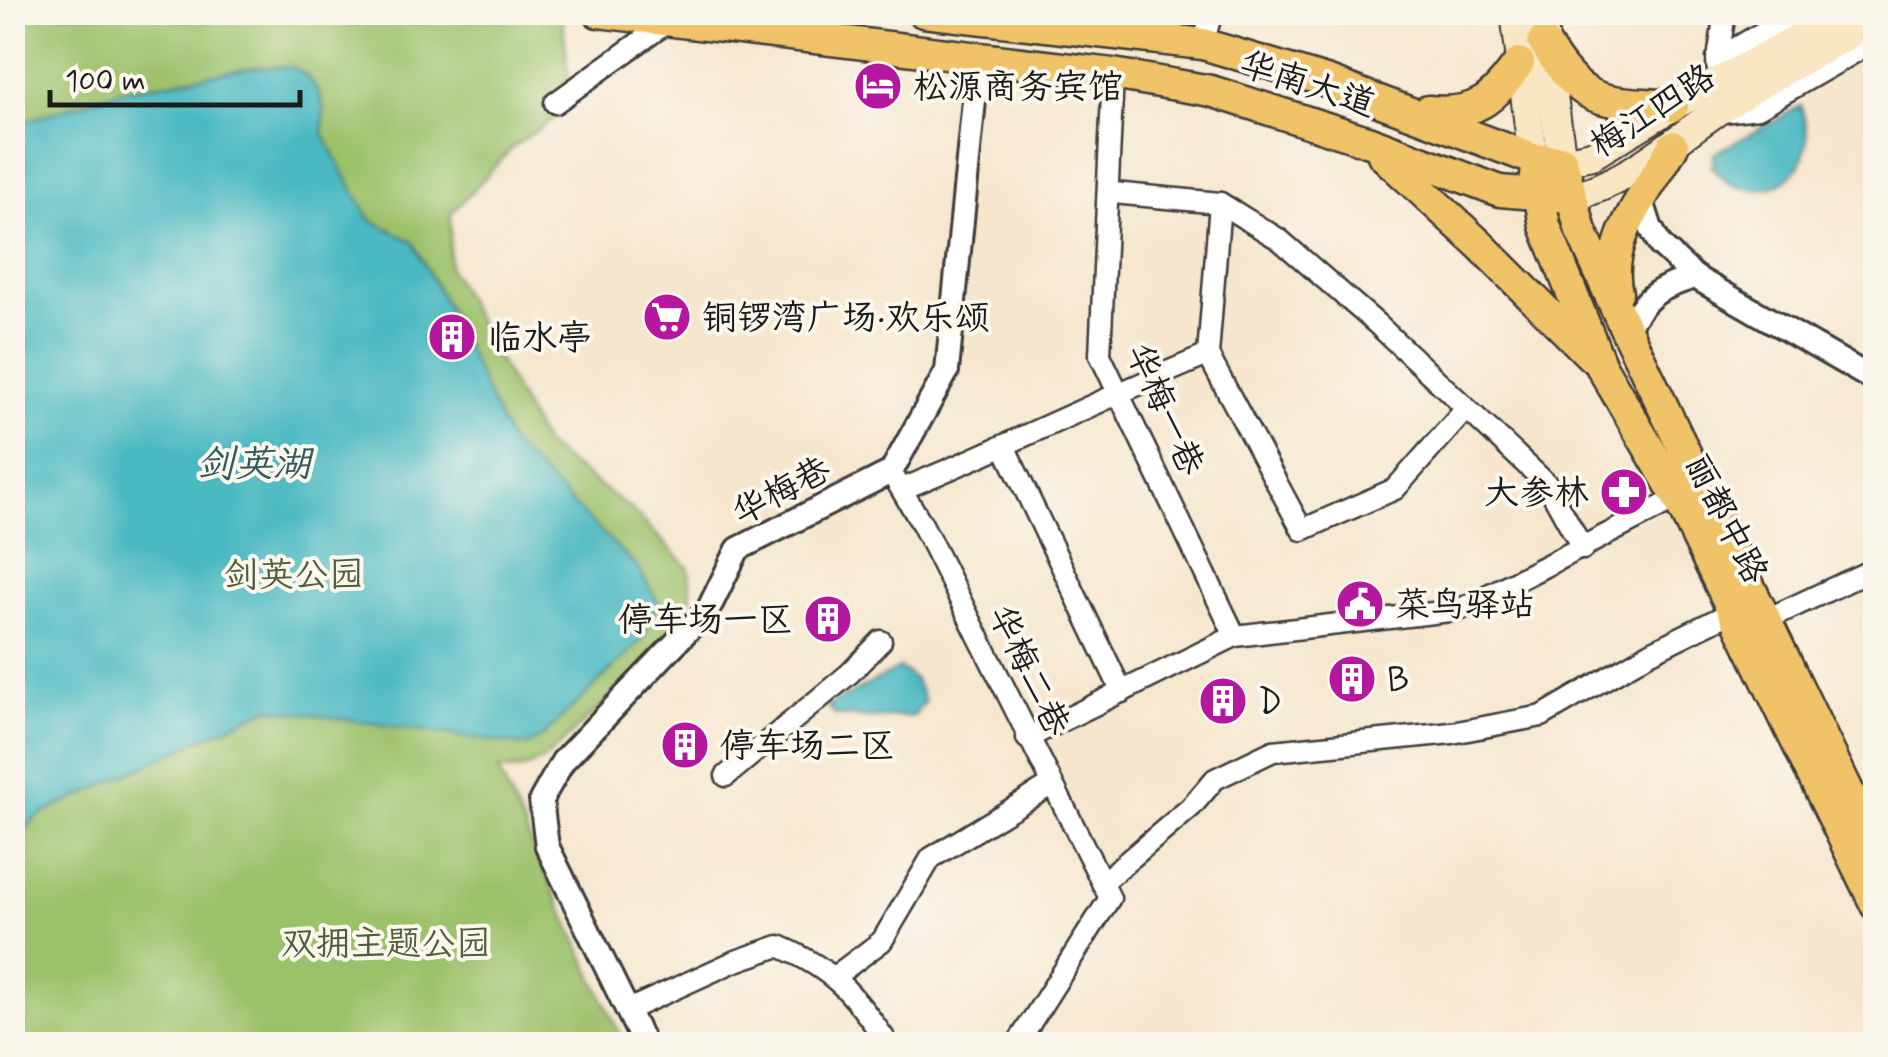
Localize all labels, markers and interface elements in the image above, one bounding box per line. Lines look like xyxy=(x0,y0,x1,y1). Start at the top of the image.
street label: 华南大道 xyxy=(1234,41,1381,128)
scale bar xyxy=(50,45,300,107)
street label: 梅江四路 xyxy=(1582,54,1724,169)
hotel icon: 松源商务宾馆 xyxy=(852,60,904,112)
text: 100 m xyxy=(65,62,146,101)
place label: 松源商务宾馆 xyxy=(913,65,1123,111)
supermarket icon: 铜锣湾广场·欢乐颂 xyxy=(641,291,693,343)
place label: 铜锣湾广场·欢乐颂 xyxy=(702,296,990,342)
building icon: 临水亭 xyxy=(426,311,478,363)
place label: 临水亭 xyxy=(487,316,592,362)
street label: 华梅一巷 xyxy=(1115,337,1214,483)
water label: 剑英湖 xyxy=(197,441,315,490)
street label: 丽都中路 xyxy=(1673,446,1777,592)
street label: 华梅巷 xyxy=(725,447,839,537)
pharmacy icon: 大参林 xyxy=(1598,466,1650,518)
place label: 大参林 xyxy=(1484,471,1589,517)
park label: 剑英公园 xyxy=(224,553,364,599)
public building icon: 菜鸟驿站 xyxy=(1334,578,1386,630)
place label: 菜鸟驿站 xyxy=(1395,583,1535,629)
building icon: 停车场一区 xyxy=(802,593,854,645)
place label: 停车场一区 xyxy=(618,598,793,644)
street label: 华梅二巷 xyxy=(977,598,1080,744)
building icon: B xyxy=(1326,653,1378,705)
place label: B xyxy=(1387,658,1409,704)
building icon: D xyxy=(1197,675,1249,727)
place label: D xyxy=(1258,680,1282,726)
building icon: 停车场二区 xyxy=(659,719,711,771)
place label: 停车场二区 xyxy=(720,724,895,770)
park label: 双拥主题公园 xyxy=(281,922,491,968)

